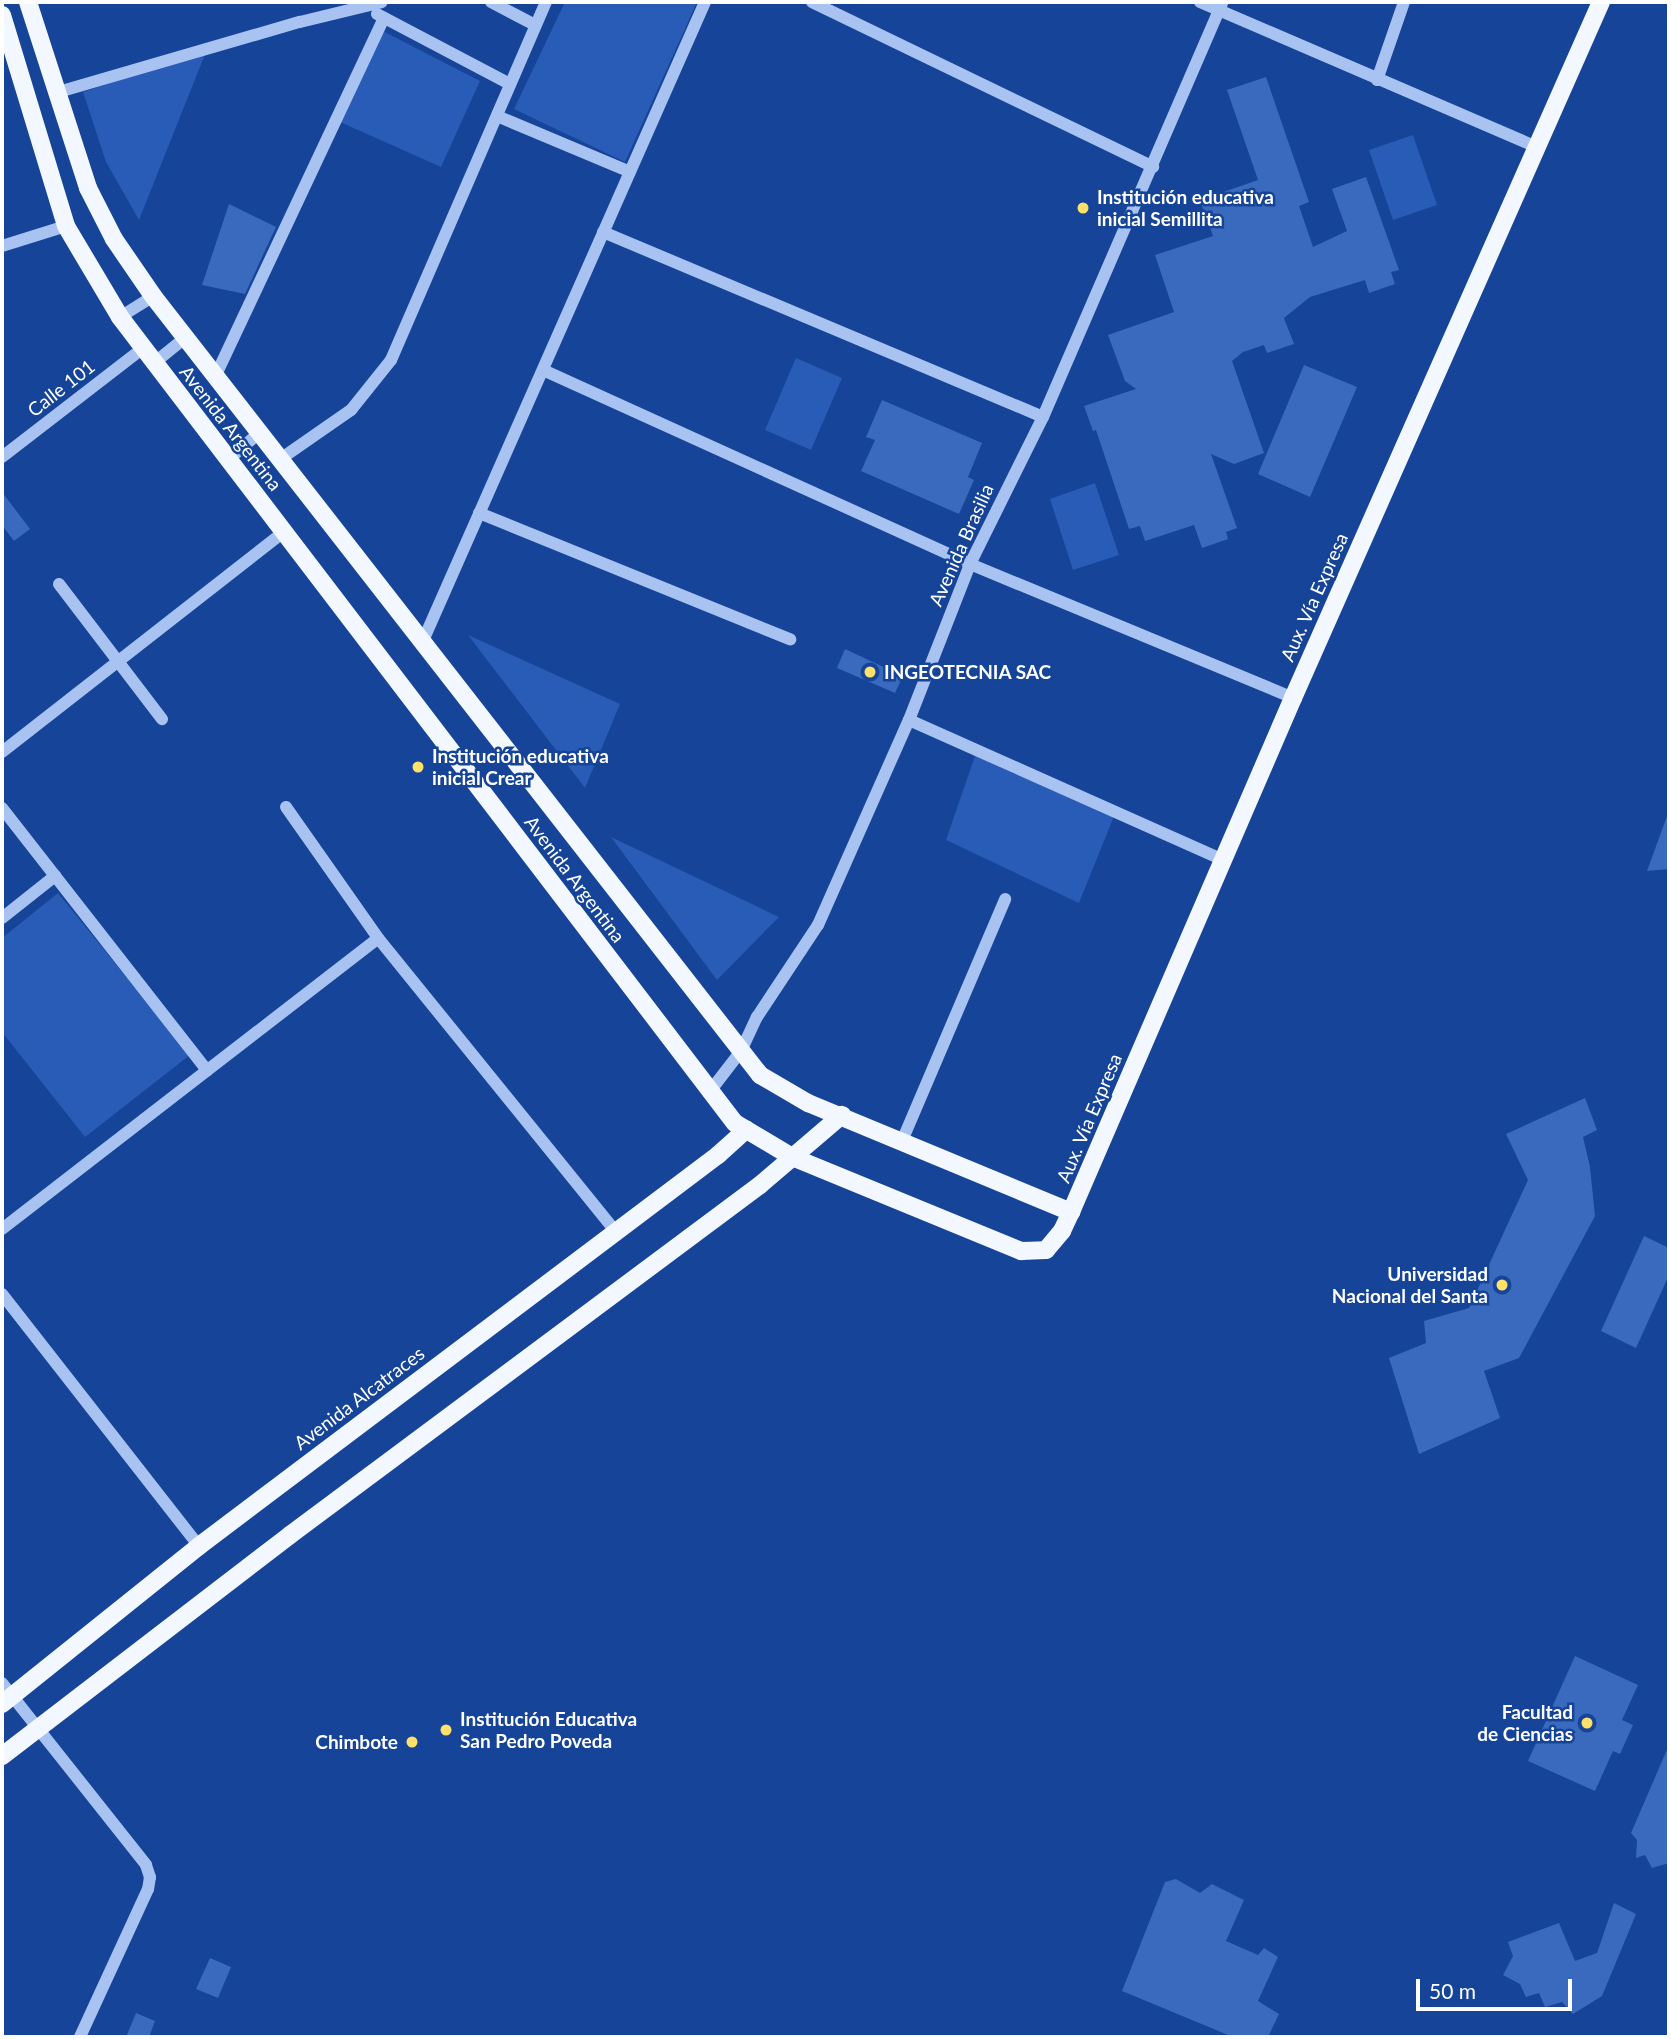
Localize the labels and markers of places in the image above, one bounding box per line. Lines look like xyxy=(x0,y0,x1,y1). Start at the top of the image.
place label: Institución educativa inicial Semillita xyxy=(1097,186,1274,230)
marker: Institución educativa inicial Semillita xyxy=(1075,200,1091,216)
place label: INGEOTECNIA SAC xyxy=(884,661,1052,683)
marker: INGEOTECNIA SAC xyxy=(862,664,878,680)
place label: Institución educativa inicial Crear xyxy=(432,745,609,789)
marker: Institución educativa inicial Crear xyxy=(410,759,426,775)
place label: Universidad Nacional del Santa xyxy=(1332,1263,1488,1307)
marker: Universidad Nacional del Santa xyxy=(1494,1277,1510,1293)
place label: Facultad de Ciencias xyxy=(1477,1701,1573,1745)
place label: Institución Educativa San Pedro Poveda xyxy=(460,1708,637,1752)
marker: Facultad de Ciencias xyxy=(1579,1715,1595,1731)
marker: Institución Educativa San Pedro Poveda xyxy=(438,1722,454,1738)
place label: Chimbote xyxy=(315,1731,398,1753)
marker: Chimbote xyxy=(404,1734,420,1750)

